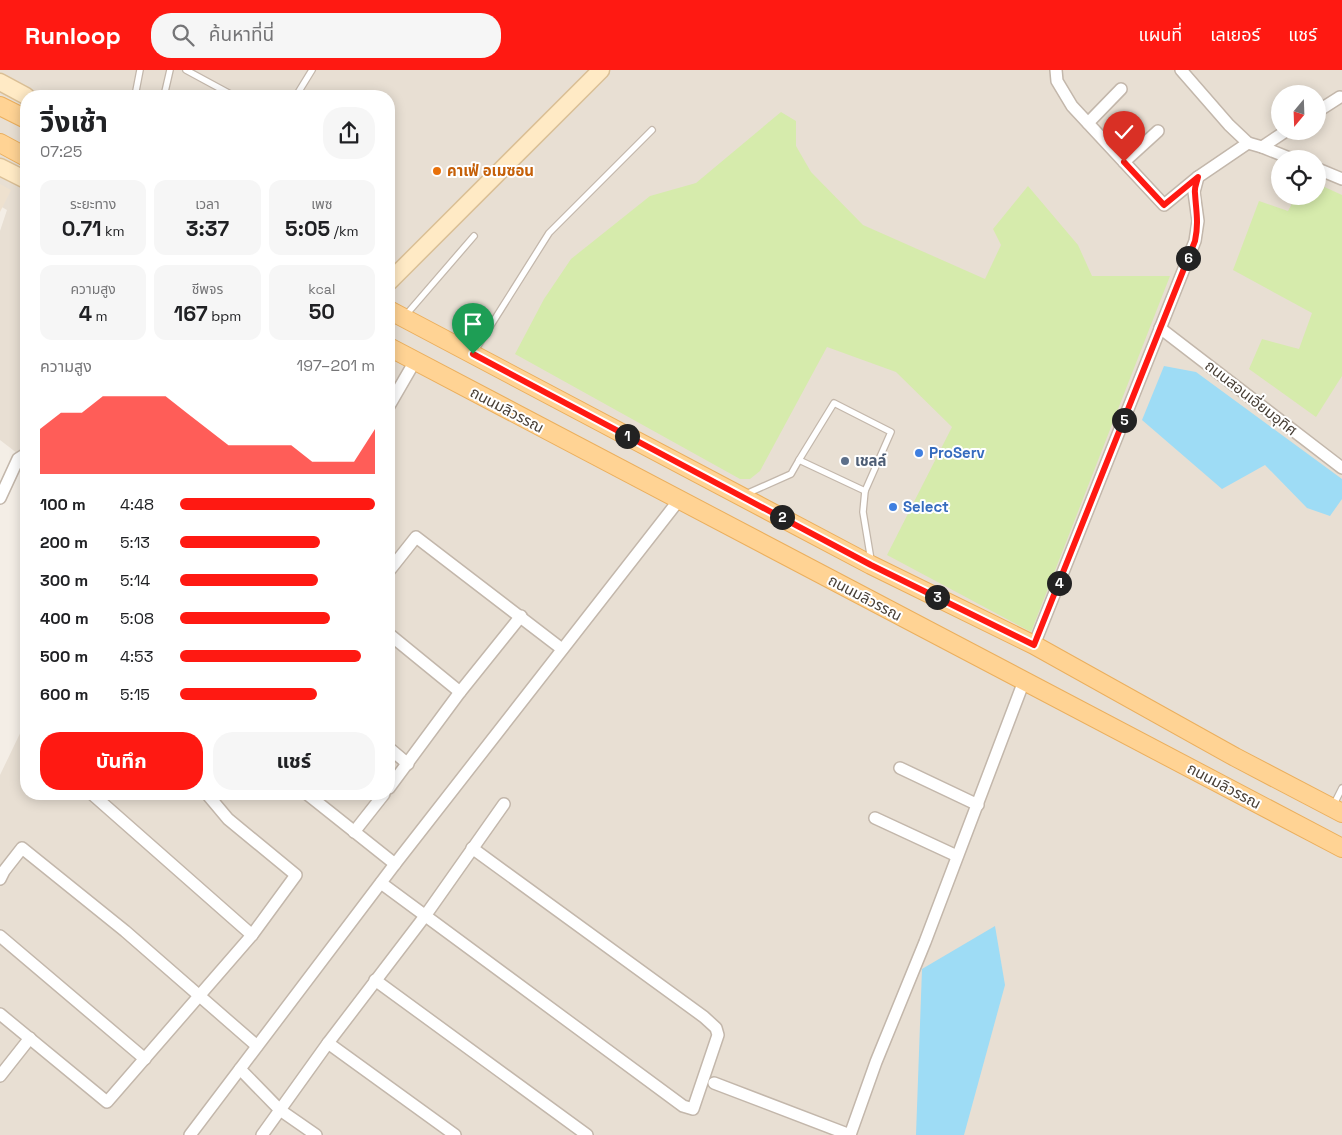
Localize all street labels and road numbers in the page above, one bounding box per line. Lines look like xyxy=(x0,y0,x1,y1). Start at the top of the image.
street label: ถนนสอนเอี่ยมอุทิศ xyxy=(1201,355,1302,440)
street label: ถนนมลิวรรณ xyxy=(467,382,547,437)
street label: ถนนมลิวรรณ xyxy=(825,570,905,625)
street label: ถนนมลิวรรณ xyxy=(1184,758,1264,813)

